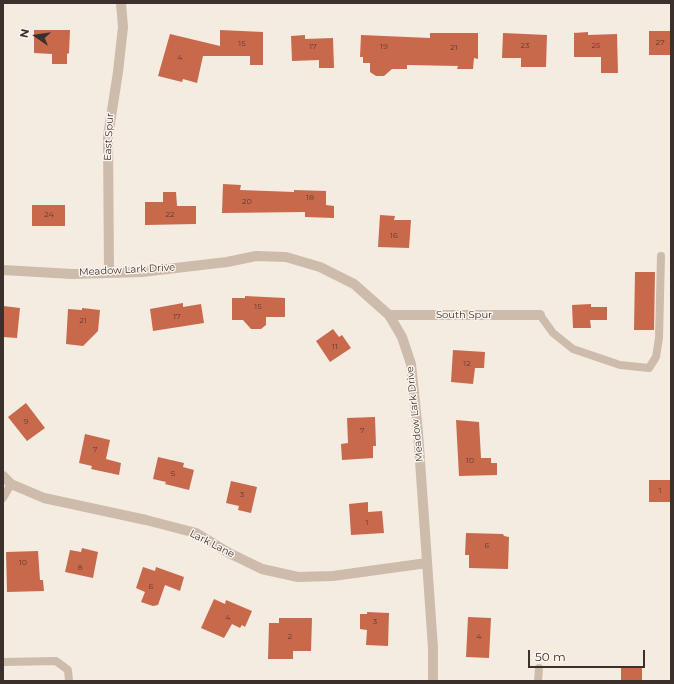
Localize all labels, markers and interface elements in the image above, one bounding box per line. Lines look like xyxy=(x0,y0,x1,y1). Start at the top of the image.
north arrow xyxy=(16,16,56,56)
text: N xyxy=(16,27,32,39)
house number: 27 xyxy=(655,38,665,48)
house number: 15 xyxy=(238,39,246,49)
house number: 23 xyxy=(520,41,530,51)
house number: 25 xyxy=(591,41,601,51)
house number: 17 xyxy=(309,42,317,52)
house number: 19 xyxy=(380,42,388,52)
house number: 21 xyxy=(450,43,458,53)
house number: 4 xyxy=(177,53,183,63)
street label: East Spur xyxy=(102,113,116,161)
house number: 18 xyxy=(306,193,314,203)
house number: 20 xyxy=(242,197,252,207)
house number: 24 xyxy=(44,210,54,220)
house number: 22 xyxy=(165,210,175,220)
house number: 16 xyxy=(390,231,398,241)
street label: Meadow Lark Drive xyxy=(79,261,175,279)
house number: 15 xyxy=(254,302,262,312)
street label: South Spur xyxy=(436,309,492,321)
house number: 17 xyxy=(173,312,181,322)
house number: 21 xyxy=(79,316,87,326)
house number: 11 xyxy=(332,342,338,352)
house number: 12 xyxy=(463,359,471,369)
street label: Meadow Lark Drive xyxy=(404,366,426,462)
house number: 9 xyxy=(24,417,28,427)
house number: 7 xyxy=(360,426,364,436)
house number: 7 xyxy=(93,445,97,455)
house number: 10 xyxy=(466,456,474,466)
house number: 5 xyxy=(171,469,175,479)
house number: 1 xyxy=(659,486,661,496)
house number: 3 xyxy=(240,490,244,500)
house number: 1 xyxy=(366,518,368,528)
street label: Lark Lane xyxy=(187,528,237,560)
house number: 6 xyxy=(485,541,489,551)
house number: 10 xyxy=(19,558,27,568)
house number: 8 xyxy=(77,563,83,573)
house number: 6 xyxy=(149,582,153,592)
house number: 4 xyxy=(225,613,231,623)
house number: 3 xyxy=(373,617,377,627)
house number: 2 xyxy=(288,632,292,642)
house number: 4 xyxy=(476,632,482,642)
scale bar xyxy=(530,642,647,668)
text: 50 m xyxy=(535,649,566,664)

